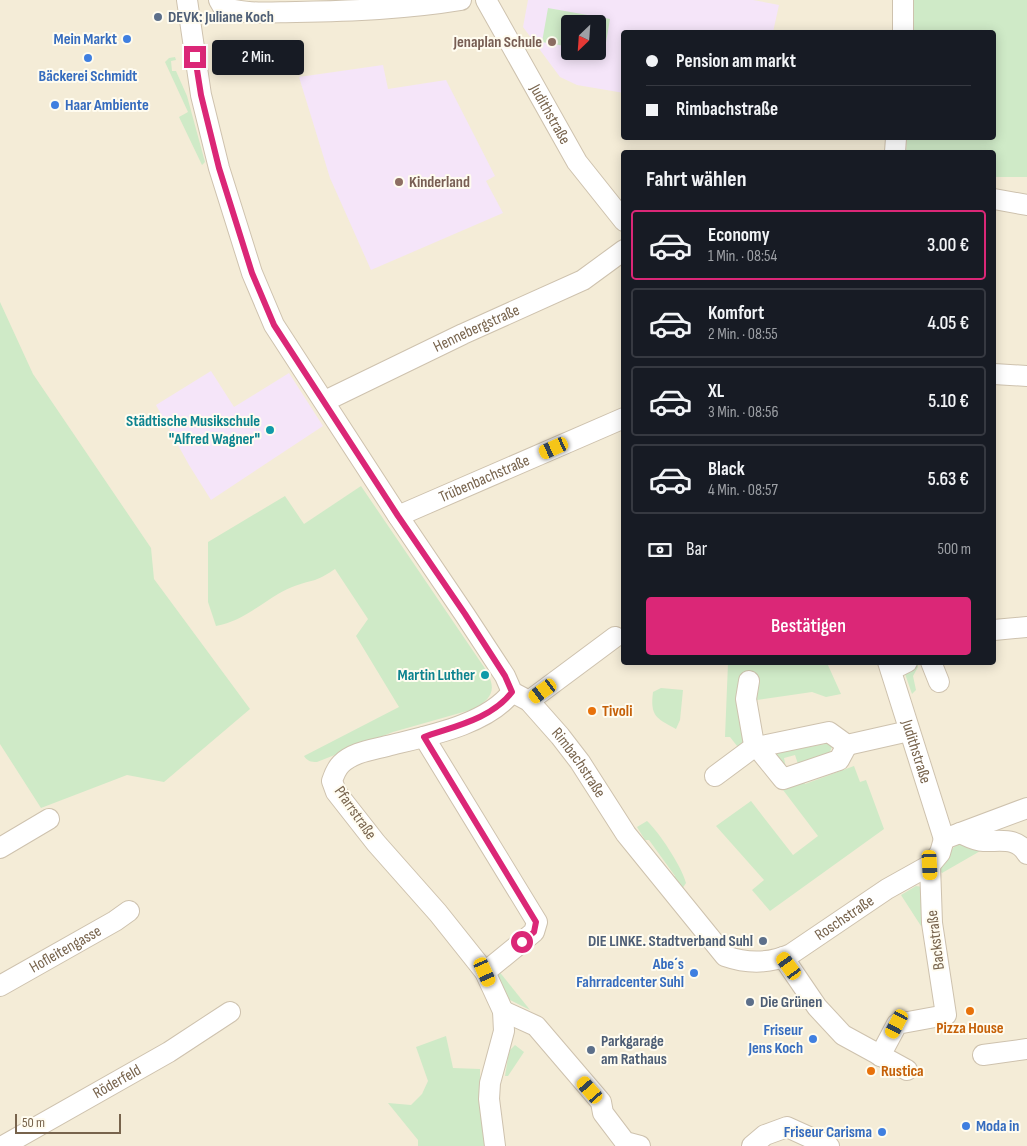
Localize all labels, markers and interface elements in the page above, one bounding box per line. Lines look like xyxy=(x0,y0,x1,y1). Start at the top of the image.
place label: DEVK: Juliane Koch xyxy=(168,8,274,27)
marker: DEVK: Juliane Koch xyxy=(152,11,164,23)
north arrow xyxy=(561,15,606,60)
map controls xyxy=(561,15,606,60)
place label: Mein Markt xyxy=(54,30,117,49)
marker: Mein Markt xyxy=(121,33,133,45)
place label: Jenaplan Schule xyxy=(452,33,542,52)
marker: Jenaplan Schule xyxy=(546,36,558,48)
callout: 2 Min. xyxy=(212,40,305,74)
route end xyxy=(184,46,206,68)
text: 2 Min. xyxy=(242,48,274,67)
text: Pension am markt xyxy=(676,50,796,73)
marker: Bäckerei Schmidt xyxy=(82,52,94,64)
place label: Bäckerei Schmidt xyxy=(39,67,137,86)
street label: Judithstraße xyxy=(525,80,575,148)
place label: Haar Ambiente xyxy=(65,96,149,115)
text: Rimbachstraße xyxy=(676,98,778,121)
marker: Haar Ambiente xyxy=(49,99,61,111)
text: Fahrt wählen xyxy=(646,166,747,193)
place label: Kinderland xyxy=(409,173,470,192)
marker: Kinderland xyxy=(393,176,405,188)
icon: car xyxy=(648,223,693,268)
text: Economy xyxy=(708,224,770,247)
text: 3.00 € xyxy=(927,234,969,257)
text: 1 Min. · 08:54 xyxy=(708,247,777,266)
street label: Hennebergstraße xyxy=(430,300,522,356)
icon: car xyxy=(648,301,693,346)
text: Komfort xyxy=(708,302,764,325)
text: 4.05 € xyxy=(928,312,969,335)
text: 2 Min. · 08:55 xyxy=(708,325,778,344)
icon: car xyxy=(648,379,693,424)
text: XL xyxy=(708,380,724,403)
text: 5.10 € xyxy=(928,390,969,413)
text: 3 Min. · 08:56 xyxy=(708,403,778,422)
place label: Städtische Musikschule "Alfred Wagner" xyxy=(126,412,260,449)
marker: Städtische Musikschule "Alfred Wagner" xyxy=(264,424,276,436)
car xyxy=(537,435,570,461)
street label: Trübenbachstraße xyxy=(436,451,532,507)
icon: car xyxy=(648,457,693,502)
text: Black xyxy=(708,458,745,481)
text: 5.63 € xyxy=(928,468,969,491)
text: 4 Min. · 08:57 xyxy=(708,481,778,500)
icon: cash xyxy=(646,536,674,564)
text: Bar xyxy=(686,538,707,561)
text: 500 m xyxy=(937,540,971,559)
button: Bestätigen xyxy=(646,597,971,655)
place label: Martin Luther xyxy=(398,666,475,685)
marker: Martin Luther xyxy=(479,669,491,681)
car xyxy=(526,676,559,706)
place label: Tivoli xyxy=(602,702,632,721)
marker: Tivoli xyxy=(586,705,598,717)
street label: Judithstraße xyxy=(897,716,935,786)
street label: Rimbachstraße xyxy=(548,724,610,801)
street label: Pfarrstraße xyxy=(330,783,380,843)
car xyxy=(921,850,938,880)
street label: Roschstraße xyxy=(811,891,878,945)
street label: Backstraße xyxy=(923,909,949,971)
street label: Hofleitengasse xyxy=(26,921,105,977)
route start xyxy=(511,931,533,953)
place label: DIE LINKE. Stadtverband Suhl xyxy=(588,932,753,951)
marker: DIE LINKE. Stadtverband Suhl xyxy=(757,935,769,947)
car xyxy=(774,949,803,983)
car xyxy=(472,955,497,989)
place label: Abe´s Fahrradcenter Suhl xyxy=(576,955,684,992)
marker: Abe´s Fahrradcenter Suhl xyxy=(688,967,700,979)
place label: Die Grünen xyxy=(760,993,822,1012)
marker: Die Grünen xyxy=(744,996,756,1008)
marker: Pizza House xyxy=(964,1005,976,1017)
car xyxy=(883,1007,910,1041)
place label: Pizza House xyxy=(936,1019,1004,1038)
place label: Friseur Jens Koch xyxy=(747,1021,803,1058)
place label: Parkgarage am Rathaus xyxy=(601,1032,667,1069)
marker: Friseur Jens Koch xyxy=(807,1033,819,1045)
marker: Parkgarage am Rathaus xyxy=(585,1044,597,1056)
street label: Röderfeld xyxy=(90,1060,144,1103)
place label: Rustica xyxy=(881,1062,924,1081)
marker: Rustica xyxy=(865,1065,877,1077)
car xyxy=(574,1074,605,1106)
scale bar xyxy=(15,1111,121,1134)
text: 50 m xyxy=(22,1114,45,1131)
place label: Moda in xyxy=(976,1117,1019,1136)
marker: Moda in xyxy=(960,1120,972,1132)
place label: Friseur Carisma xyxy=(784,1123,872,1142)
marker: Friseur Carisma xyxy=(876,1126,888,1138)

